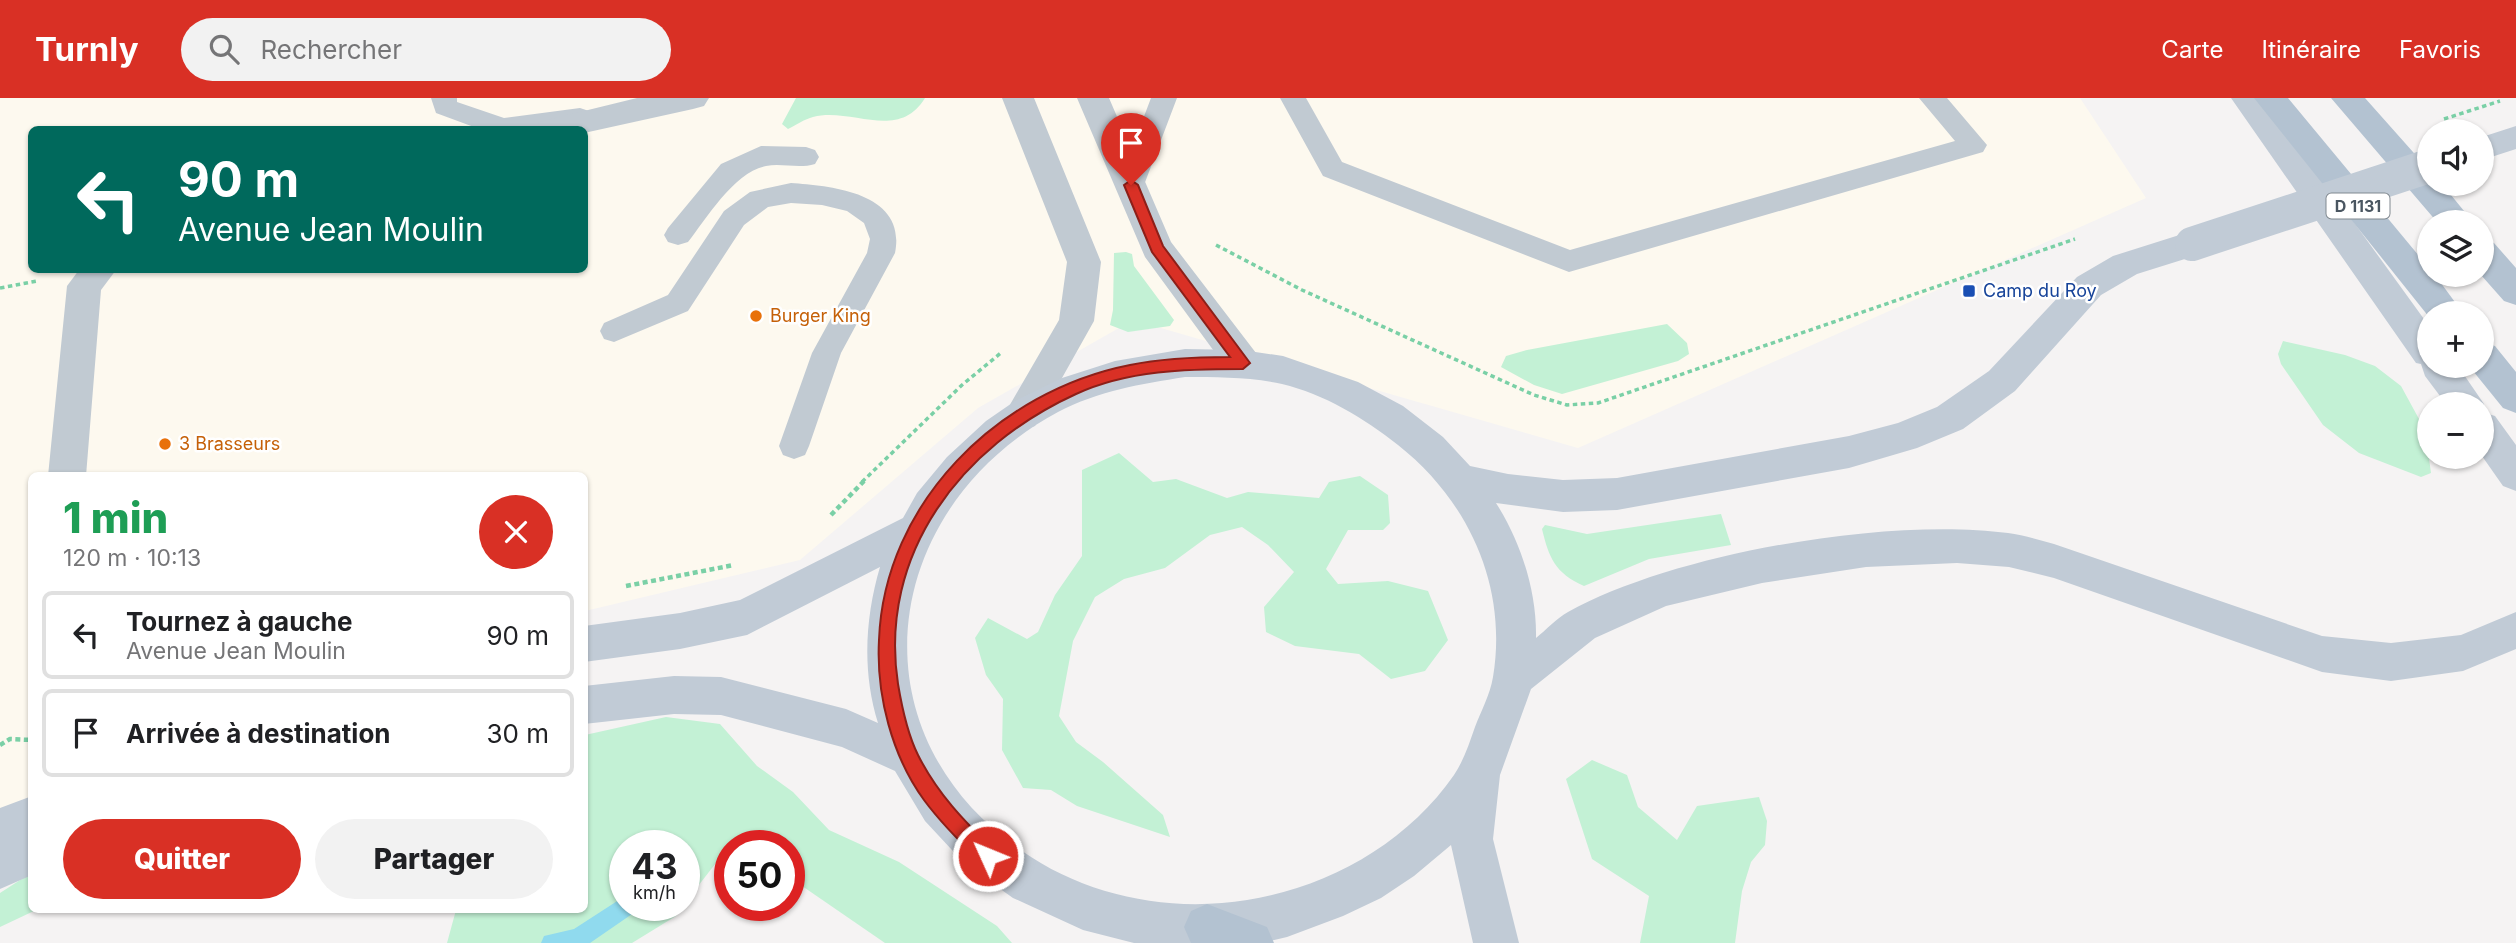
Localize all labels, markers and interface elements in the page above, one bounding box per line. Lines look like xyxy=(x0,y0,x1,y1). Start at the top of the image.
search box xyxy=(181,18,671,81)
text: Turnly xyxy=(35,29,139,69)
icon: search xyxy=(205,30,243,68)
text: Rechercher xyxy=(261,34,402,65)
text: Carte xyxy=(2161,35,2223,64)
text: Itinéraire xyxy=(2261,35,2361,64)
text: Favoris xyxy=(2399,35,2481,64)
pin xyxy=(1101,113,1161,185)
map controls xyxy=(2417,119,2494,469)
button: sound xyxy=(2417,119,2494,196)
icon: arrive xyxy=(1112,124,1150,162)
text: 90 m xyxy=(178,150,299,209)
icon: left xyxy=(63,154,154,245)
road number: D 1131 xyxy=(2326,194,2390,218)
text: Avenue Jean Moulin xyxy=(178,210,484,249)
button: layers xyxy=(2417,210,2494,287)
place label: Camp du Roy xyxy=(1983,280,2097,301)
marker: Camp du Roy xyxy=(1961,283,1977,299)
button: + xyxy=(2417,301,2494,378)
place label: Burger King xyxy=(770,305,871,326)
marker: Burger King xyxy=(748,308,764,324)
button: − xyxy=(2417,392,2494,469)
place label: 3 Brasseurs xyxy=(179,433,280,454)
marker: 3 Brasseurs xyxy=(157,436,173,452)
text: 1 min xyxy=(63,492,168,543)
button: close xyxy=(479,495,553,569)
text: 120 m · 10:13 xyxy=(63,544,201,572)
text: Tournez à gauche xyxy=(126,606,352,637)
icon: left xyxy=(67,616,105,654)
text: 90 m xyxy=(486,620,549,651)
text: Avenue Jean Moulin xyxy=(126,637,346,665)
icon: arrive xyxy=(67,714,105,752)
text: Arrivée à destination xyxy=(126,718,391,749)
text: 30 m xyxy=(486,718,549,749)
button: Quitter xyxy=(63,819,301,899)
button: Partager xyxy=(315,819,553,899)
position arrow xyxy=(951,819,1025,893)
speed limit sign: 50 xyxy=(714,830,805,921)
text: 43 xyxy=(631,845,678,887)
text: km/h xyxy=(633,882,676,903)

